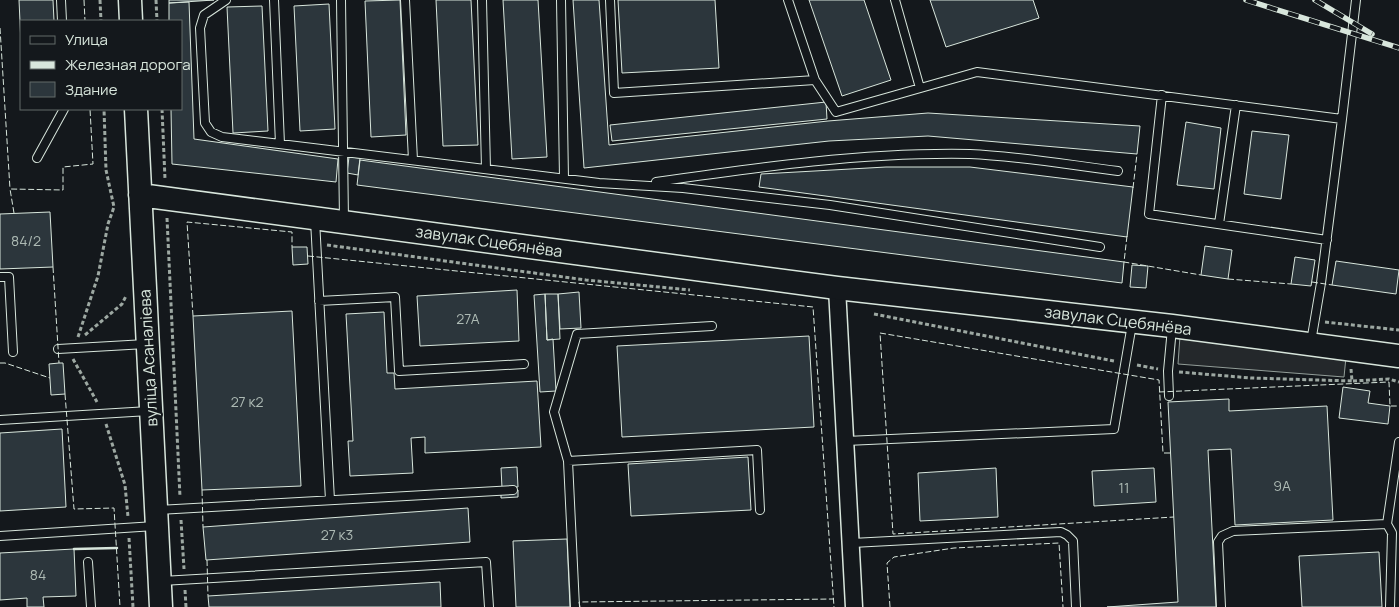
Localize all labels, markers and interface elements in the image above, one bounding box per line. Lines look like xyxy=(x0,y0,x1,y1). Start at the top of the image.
legend xyxy=(20,20,182,110)
text: Улица xyxy=(65,29,108,50)
text: Железная дорога xyxy=(65,54,190,75)
text: Здание xyxy=(65,79,118,100)
street label: завулак Сцебянёва xyxy=(414,220,564,262)
house number: 84/2 xyxy=(11,231,41,250)
street label: вуліца Асаналіева xyxy=(133,289,163,427)
street label: завулак Сцебянёва xyxy=(1043,300,1193,340)
house number: 27А xyxy=(456,309,480,328)
house number: 27 к2 xyxy=(231,392,263,411)
house number: 9А xyxy=(1273,476,1291,495)
house number: 11 xyxy=(1119,478,1129,497)
house number: 27 к3 xyxy=(321,525,353,544)
house number: 84 xyxy=(30,565,46,584)

